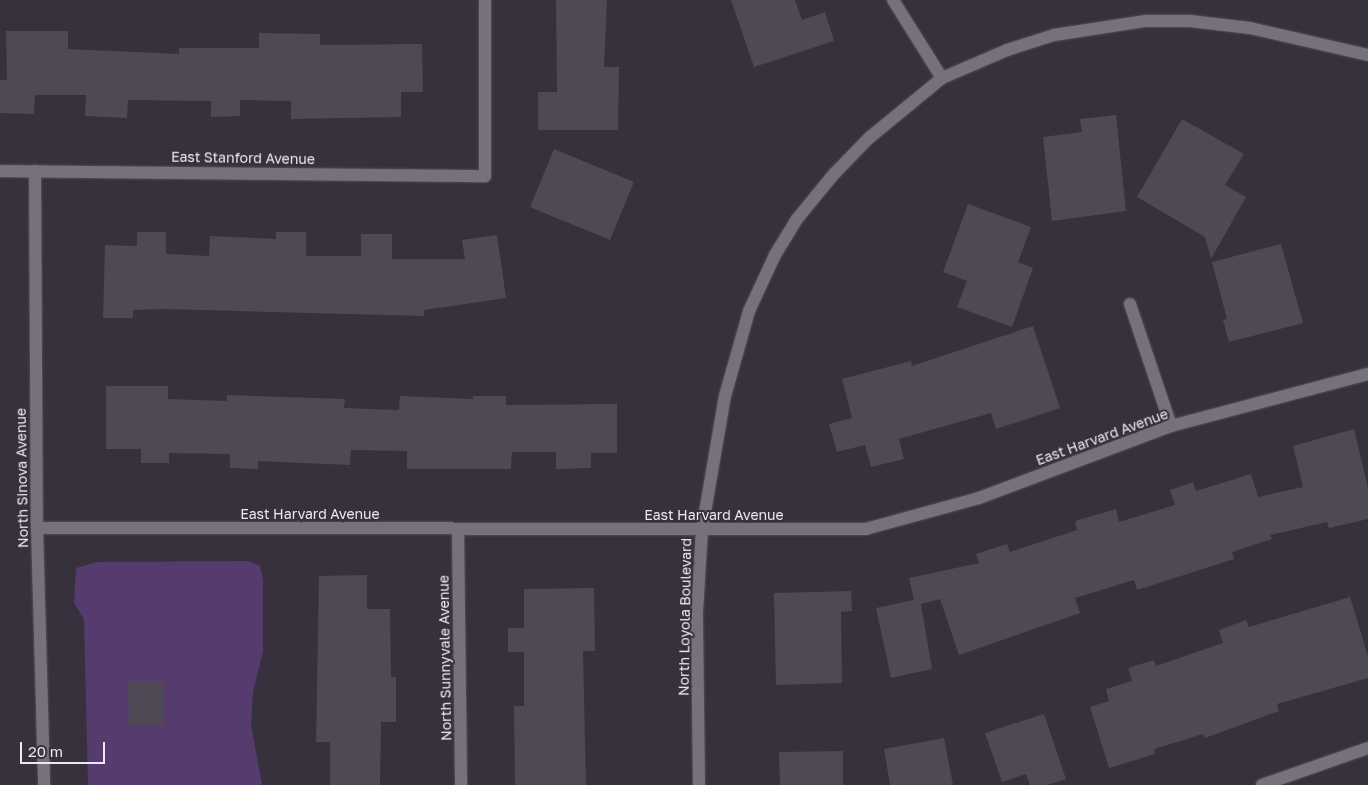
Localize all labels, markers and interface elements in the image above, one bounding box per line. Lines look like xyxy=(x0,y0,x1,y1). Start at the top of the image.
street label: East Stanford Avenue xyxy=(171,148,315,168)
street label: East Harvard Avenue xyxy=(1034,405,1170,469)
street label: North Sinova Avenue xyxy=(12,408,32,548)
street label: East Harvard Avenue xyxy=(240,506,380,522)
street label: East Harvard Avenue xyxy=(644,507,784,523)
street label: North Loyola Boulevard xyxy=(675,538,695,696)
street label: North Sunnyvale Avenue xyxy=(435,575,455,741)
scale bar xyxy=(22,732,108,764)
text: 20 m xyxy=(28,742,63,760)

